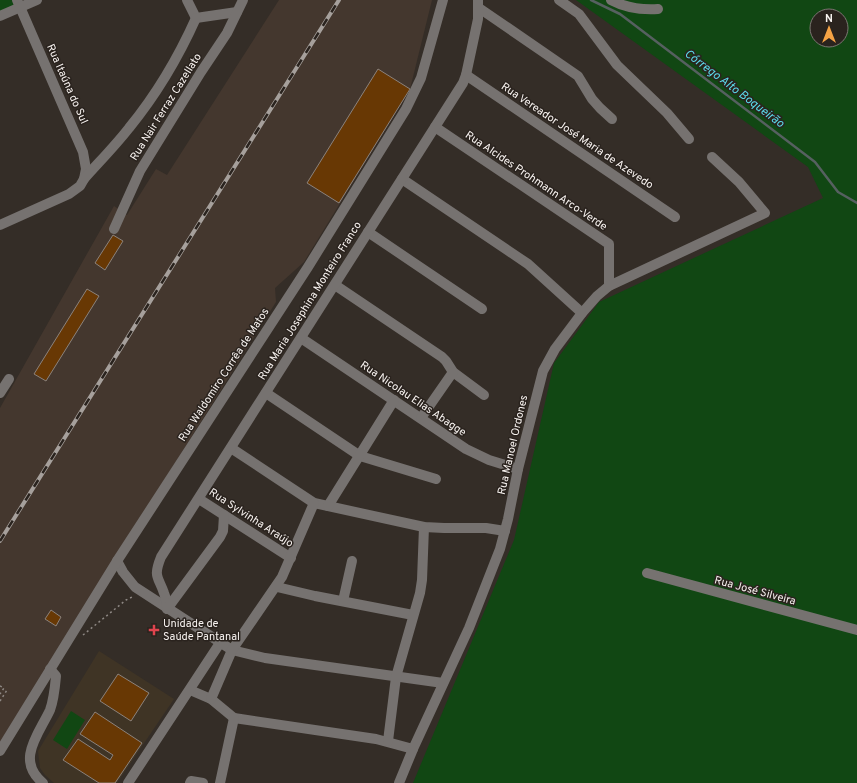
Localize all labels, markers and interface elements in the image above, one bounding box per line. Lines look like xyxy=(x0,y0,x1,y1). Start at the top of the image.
north arrow xyxy=(809,8,849,48)
text: N xyxy=(825,12,833,26)
street label: Rua Itaúna do Sul xyxy=(43,42,91,126)
water label: Córrego Alto Boqueirão xyxy=(681,46,788,132)
street label: Rua Nair Ferraz Cazellato xyxy=(127,51,205,163)
street label: Rua Vereador José Maria de Azevedo xyxy=(498,80,656,192)
street label: Rua Alcides Prohmann Arco-Verde xyxy=(462,128,610,234)
street label: Rua Maria Josephina Monteiro Franco xyxy=(255,219,365,383)
street label: Rua Waldomiro Corrêa de Matos xyxy=(176,306,272,444)
street label: Rua Nicolau Elias Abagge xyxy=(357,358,469,440)
street label: Rua Manoel Ordones xyxy=(495,394,531,496)
street label: Rua Sylvinha Araújo xyxy=(206,485,296,551)
street label: Rua José Silveira xyxy=(713,573,797,609)
place label: Unidade de Saúde Pantanal xyxy=(163,617,240,644)
marker: Unidade de Saúde Pantanal xyxy=(148,624,160,636)

